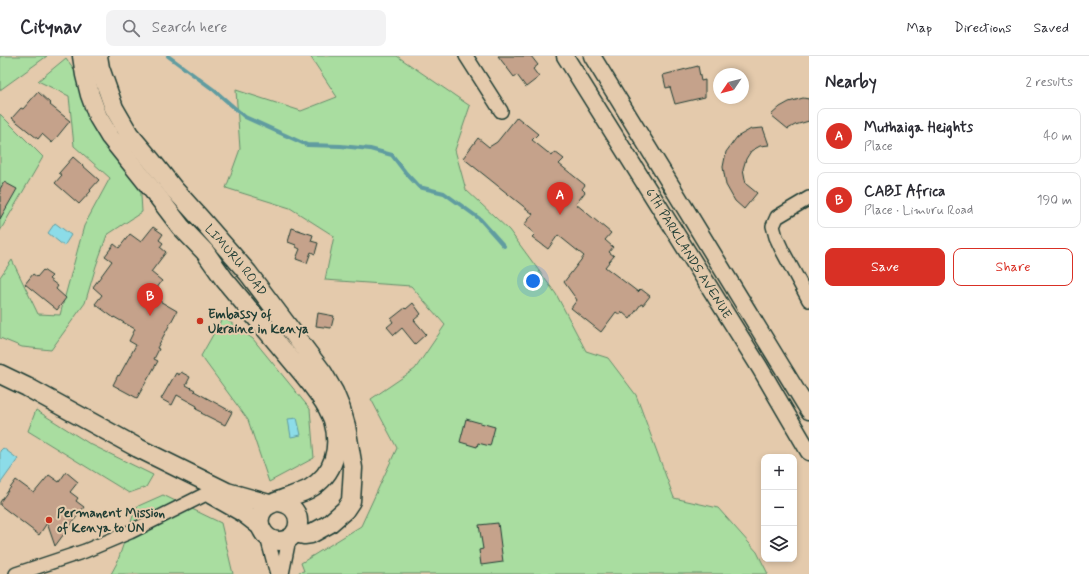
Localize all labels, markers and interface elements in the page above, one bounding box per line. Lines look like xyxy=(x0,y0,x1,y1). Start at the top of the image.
search box xyxy=(106,10,386,46)
text: Citynav xyxy=(20,15,82,40)
icon: search xyxy=(120,17,142,39)
text: Search here xyxy=(152,18,227,38)
text: Map xyxy=(906,19,932,37)
text: Directions xyxy=(954,19,1012,37)
text: Saved xyxy=(1034,19,1069,37)
north arrow xyxy=(713,68,749,104)
text: Nearby xyxy=(825,71,877,93)
text: 2 results xyxy=(1026,74,1073,91)
text: Muthaiga Heights xyxy=(864,118,973,138)
text: A xyxy=(835,128,843,145)
text: 40 m xyxy=(1043,128,1072,145)
text: Place xyxy=(864,138,893,155)
pin: A xyxy=(547,182,573,215)
text: CABI Africa xyxy=(864,182,945,202)
street label: 6TH PARKLANDS AVENUE xyxy=(641,185,736,322)
text: B xyxy=(835,192,843,209)
text: 190 m xyxy=(1037,192,1072,209)
text: Place · Limuru Road xyxy=(864,202,973,219)
street label: LIMURU ROAD xyxy=(201,221,271,300)
button: Save xyxy=(825,248,945,286)
button: Share xyxy=(953,248,1073,286)
your location xyxy=(523,271,543,291)
pin: B xyxy=(137,283,163,316)
place label: Embassy of Ukraine in Kenya xyxy=(208,306,309,338)
marker: Embassy of Ukraine in Kenya xyxy=(195,316,205,326)
map controls xyxy=(761,454,797,562)
button: + xyxy=(761,454,797,490)
button: − xyxy=(761,490,797,526)
place label: Permanent Mission of Kenya to UN xyxy=(57,505,166,537)
marker: Permanent Mission of Kenya to UN xyxy=(44,515,54,525)
button: layers xyxy=(761,526,797,562)

